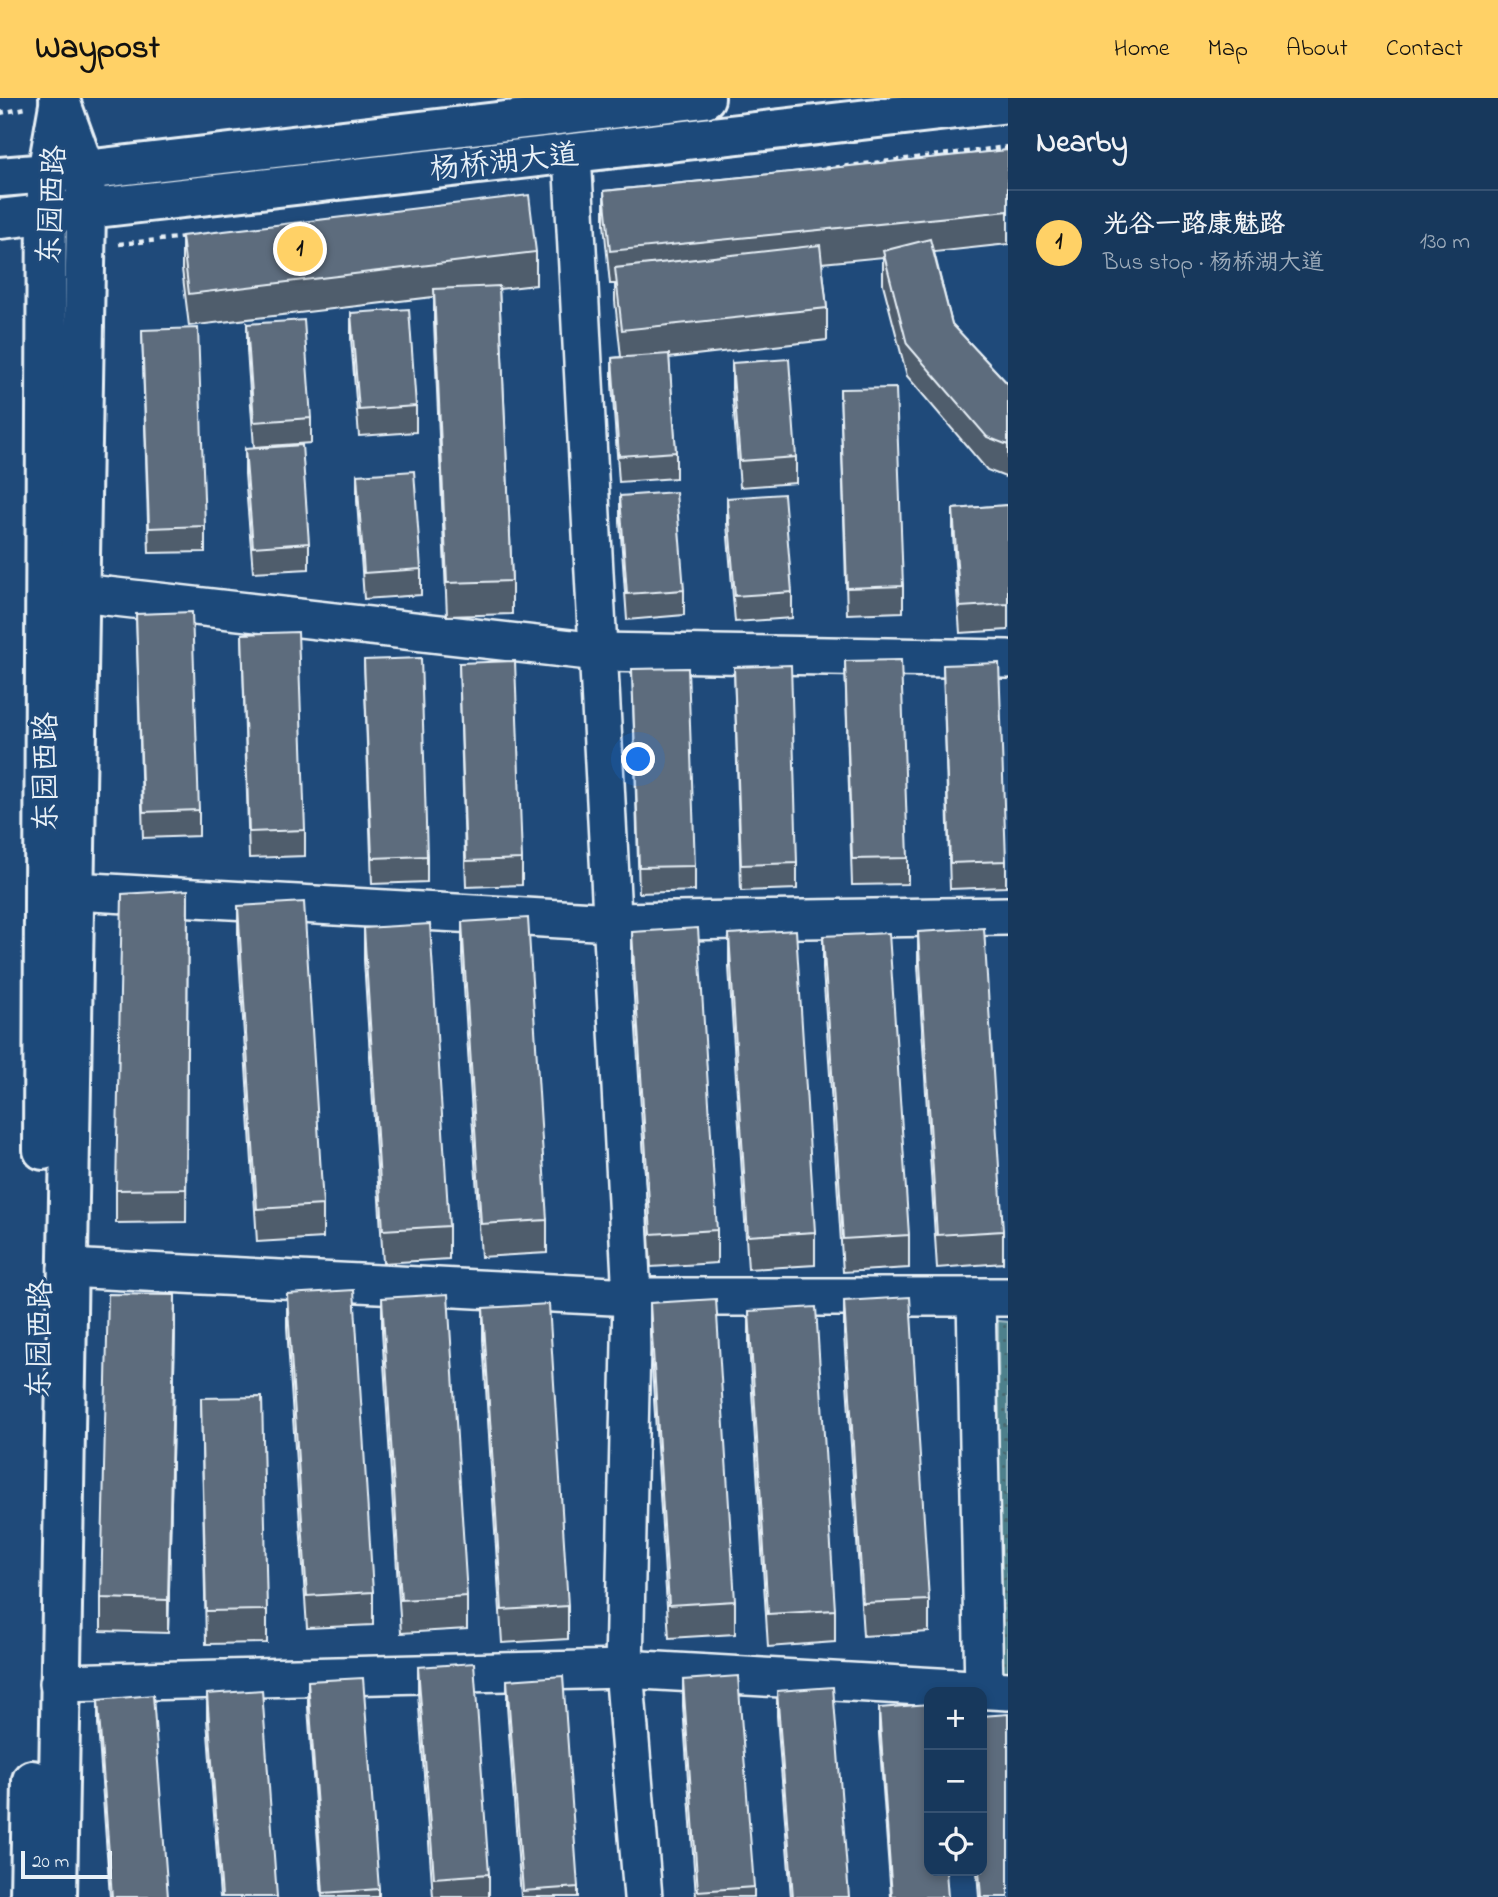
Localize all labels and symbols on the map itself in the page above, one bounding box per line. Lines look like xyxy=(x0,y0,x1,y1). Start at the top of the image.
street label: 杨桥湖大道 xyxy=(427,134,581,194)
street label: 东园西路 xyxy=(29,144,79,266)
pin: 1 xyxy=(277,223,323,275)
street label: 东园西路 xyxy=(26,712,70,832)
your location xyxy=(621,742,655,776)
street label: 东园西路 xyxy=(19,1279,65,1399)
scale bar xyxy=(21,1848,112,1880)

